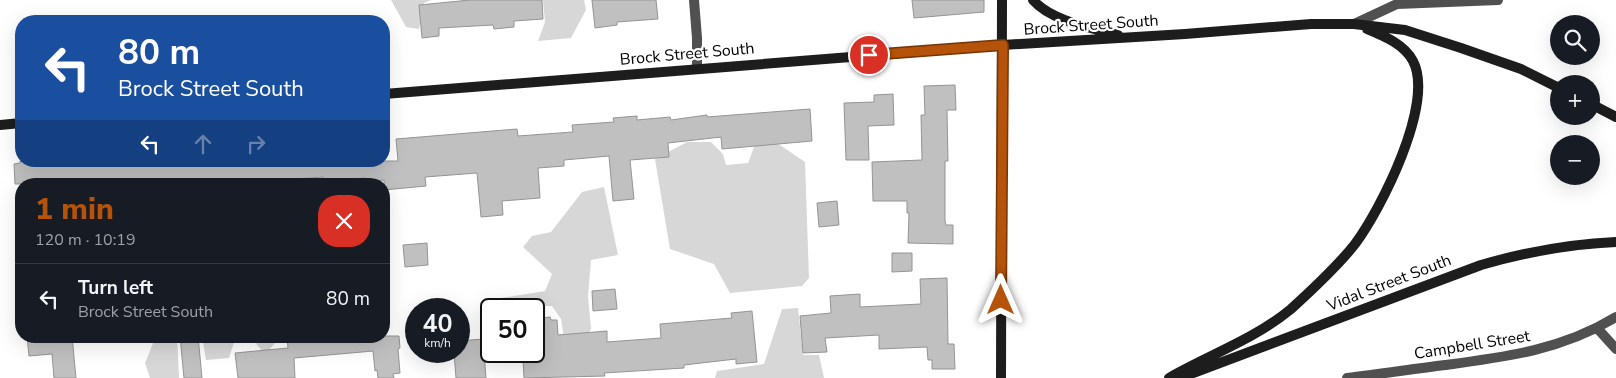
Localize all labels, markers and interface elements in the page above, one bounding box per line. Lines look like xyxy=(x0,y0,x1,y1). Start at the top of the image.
street label: Brock Street South xyxy=(1023,9,1159,41)
map controls xyxy=(1550,15,1600,185)
button: search xyxy=(1550,15,1600,65)
text: 80 m xyxy=(118,29,200,76)
pin xyxy=(848,34,890,76)
icon: left xyxy=(35,35,100,100)
street label: Brock Street South xyxy=(619,37,755,71)
icon: arrive xyxy=(855,41,883,69)
text: Brock Street South xyxy=(118,74,304,104)
button: + xyxy=(1550,75,1600,125)
icon: left xyxy=(136,130,164,158)
icon: ahead xyxy=(189,130,217,158)
icon: right xyxy=(242,130,270,158)
button: − xyxy=(1550,135,1600,185)
text: 1 min xyxy=(35,189,114,230)
button: close xyxy=(318,195,370,247)
text: 120 m · 10:19 xyxy=(35,229,136,251)
street label: Vidal Street South xyxy=(1323,249,1454,317)
position arrow xyxy=(974,273,1026,325)
text: Turn left xyxy=(78,275,153,301)
icon: left xyxy=(35,285,63,313)
text: 80 m xyxy=(326,286,370,312)
speed limit sign: 50 xyxy=(480,298,545,363)
text: Brock Street South xyxy=(78,301,213,323)
text: 40 xyxy=(422,307,453,341)
street label: Campbell Street xyxy=(1412,325,1532,365)
text: km/h xyxy=(424,335,451,351)

